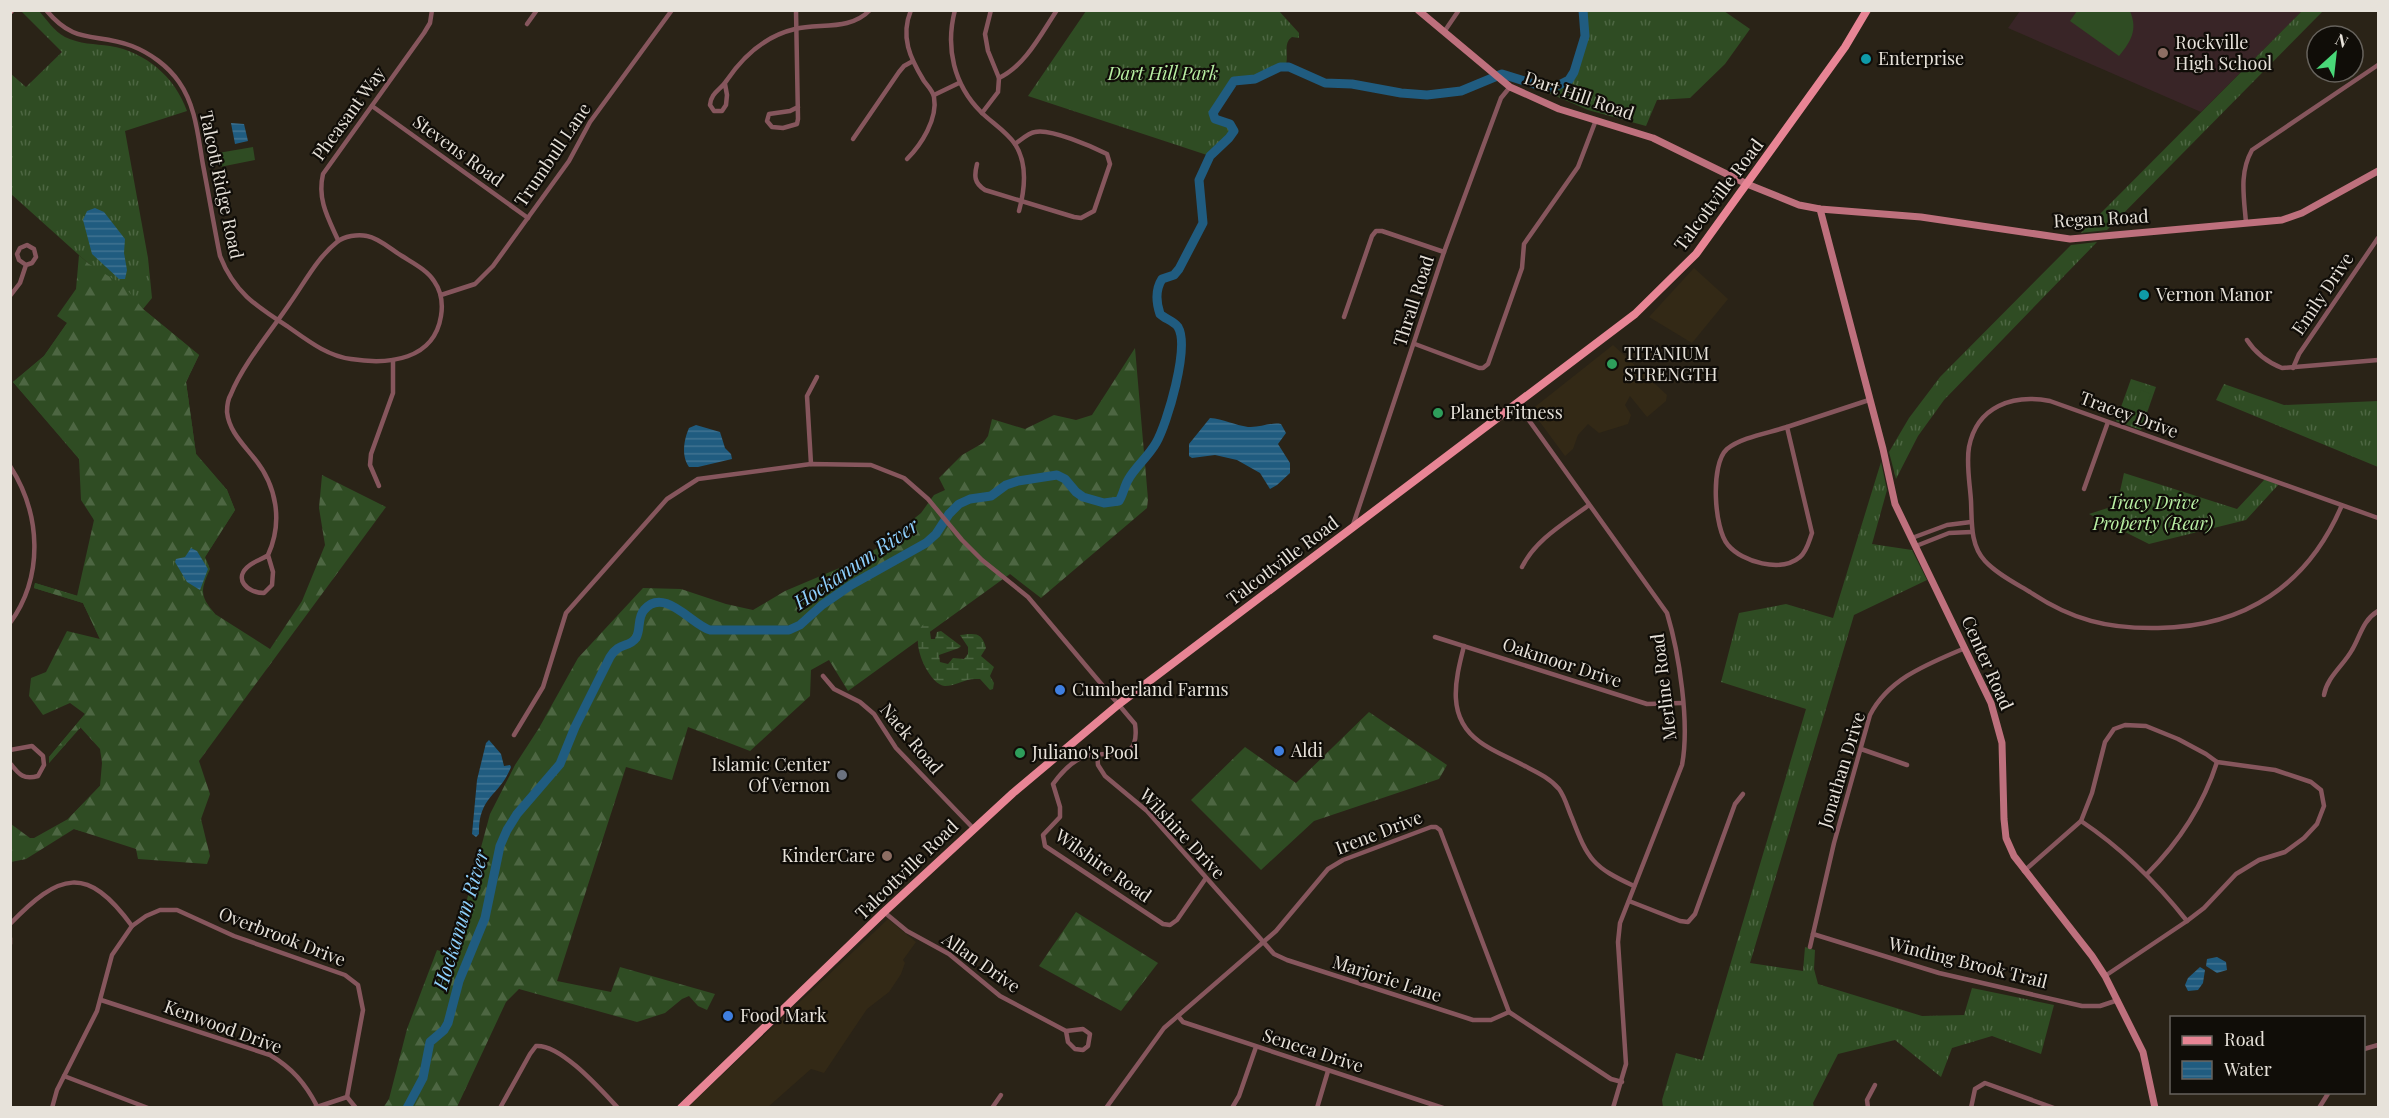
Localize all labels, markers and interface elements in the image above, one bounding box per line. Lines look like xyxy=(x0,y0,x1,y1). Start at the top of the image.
north arrow xyxy=(2305,24,2365,84)
text: N xyxy=(2332,28,2352,52)
place label: Rockville High School xyxy=(2175,30,2272,75)
place label: Enterprise xyxy=(1878,46,1964,70)
marker: Rockville High School xyxy=(2156,46,2170,60)
marker: Enterprise xyxy=(1859,52,1873,66)
park label: Dart Hill Park xyxy=(1107,61,1218,85)
street label: Pheasant Way xyxy=(306,62,390,165)
street label: Dart Hill Road xyxy=(1521,65,1638,125)
street label: Trumbull Lane xyxy=(509,98,596,211)
street label: Talcott Ridge Road xyxy=(195,108,250,262)
street label: Stevens Road xyxy=(408,109,509,192)
street label: Talcottville Road xyxy=(1668,133,1768,255)
street label: Regan Road xyxy=(2053,203,2150,232)
street label: Emily Drive xyxy=(2286,248,2359,339)
street label: Thrall Road xyxy=(1387,252,1439,349)
place label: Vernon Manor xyxy=(2155,282,2272,306)
marker: Vernon Manor xyxy=(2137,288,2151,302)
place label: TITANIUM STRENGTH xyxy=(1624,341,1718,386)
marker: TITANIUM STRENGTH xyxy=(1605,357,1619,371)
street label: Tracey Drive xyxy=(2077,385,2182,443)
place label: Planet Fitness xyxy=(1450,400,1563,424)
marker: Planet Fitness xyxy=(1431,406,1445,420)
park label: Tracy Drive Property (Rear) xyxy=(2092,490,2213,535)
water label: Hockanum River xyxy=(787,510,924,615)
street label: Talcottville Road xyxy=(1222,510,1344,610)
street label: Center Road xyxy=(1956,612,2020,714)
street label: Oakmoor Drive xyxy=(1500,631,1625,693)
street label: Merline Road xyxy=(1644,632,1681,742)
place label: Cumberland Farms xyxy=(1072,677,1229,701)
marker: Cumberland Farms xyxy=(1053,683,1067,697)
street label: Naek Road xyxy=(875,698,949,779)
street label: Jonathan Drive xyxy=(1812,709,1870,832)
place label: Aldi xyxy=(1290,738,1323,762)
place label: Juliano's Pool xyxy=(1031,740,1139,764)
marker: Aldi xyxy=(1272,744,1286,758)
marker: Juliano's Pool xyxy=(1013,746,1027,760)
place label: Islamic Center Of Vernon xyxy=(712,752,830,797)
marker: Islamic Center Of Vernon xyxy=(835,768,849,782)
street label: Wilshire Drive xyxy=(1134,782,1231,884)
street label: Irene Drive xyxy=(1332,805,1426,860)
street label: Talcottville Road xyxy=(850,814,963,925)
street label: Wilshire Road xyxy=(1050,823,1157,908)
place label: KinderCare xyxy=(782,843,875,867)
water label: Hockanum River xyxy=(425,845,494,994)
marker: KinderCare xyxy=(880,849,894,863)
street label: Overbrook Drive xyxy=(215,901,349,971)
street label: Allan Drive xyxy=(937,926,1025,998)
street label: Winding Brook Trail xyxy=(1885,930,2050,993)
street label: Marjorie Lane xyxy=(1330,949,1445,1007)
street label: Kenwood Drive xyxy=(161,994,286,1059)
place label: Food Mark xyxy=(740,1003,827,1027)
marker: Food Mark xyxy=(721,1009,735,1023)
legend xyxy=(2170,1016,2365,1094)
street label: Seneca Drive xyxy=(1260,1022,1367,1078)
text: Road xyxy=(2224,1027,2265,1051)
text: Water xyxy=(2223,1057,2272,1081)

